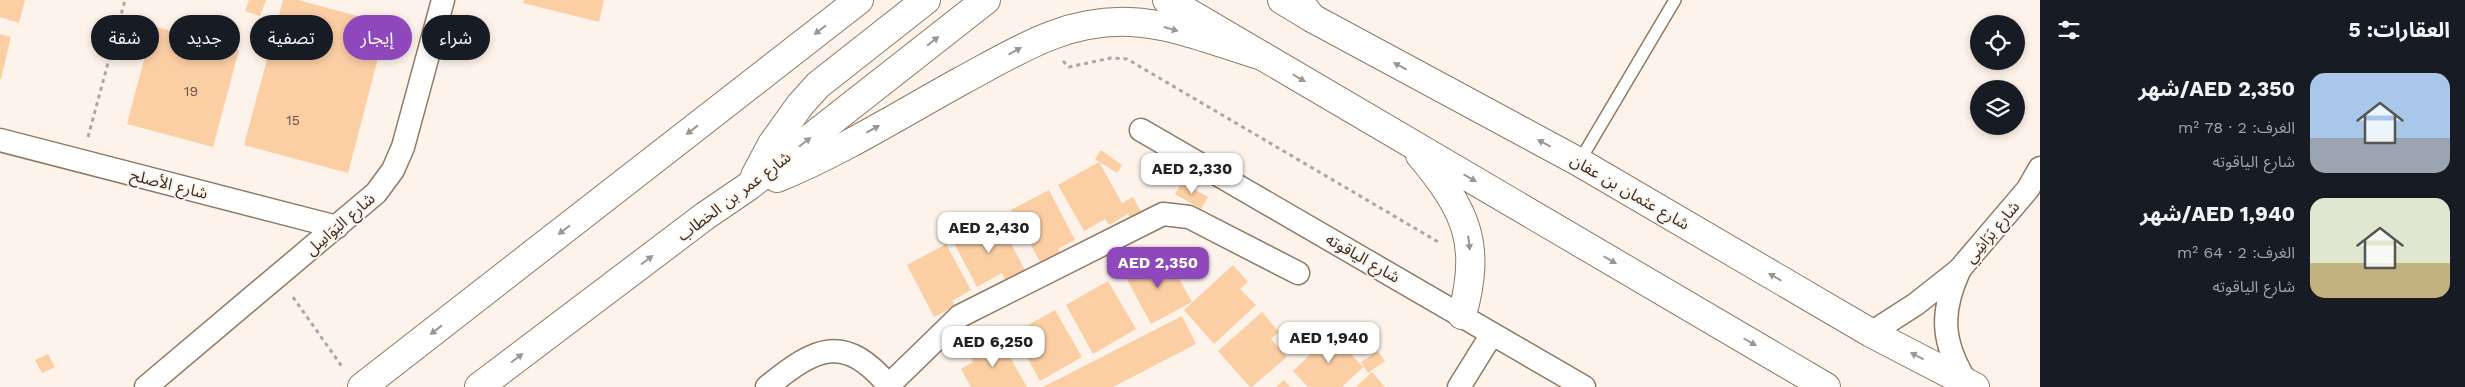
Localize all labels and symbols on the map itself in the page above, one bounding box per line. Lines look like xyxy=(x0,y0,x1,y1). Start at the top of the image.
one-way arrow xyxy=(814,25,827,35)
one-way arrow xyxy=(1164,26,1179,34)
one-way arrow xyxy=(926,36,939,47)
one-way arrow xyxy=(1008,47,1023,55)
one-way arrow xyxy=(1393,62,1408,70)
one-way arrow xyxy=(1292,74,1307,82)
house number: 19 xyxy=(184,83,198,99)
house number: 15 xyxy=(286,112,300,128)
one-way arrow xyxy=(686,124,699,135)
one-way arrow xyxy=(865,125,880,133)
one-way arrow xyxy=(799,136,812,147)
one-way arrow xyxy=(1536,139,1551,147)
street label: شارع عمر بن الخطاب xyxy=(673,147,796,247)
street label: شارع عثمان بن عفان xyxy=(1566,150,1693,236)
pin: AED 2,330 xyxy=(1135,152,1249,195)
street label: شارع الأصلح xyxy=(127,165,210,206)
one-way arrow xyxy=(1463,174,1476,183)
street label: شارع البَوَاسِل xyxy=(301,189,381,262)
street label: شارع بَرَاشِي xyxy=(1961,197,2026,269)
pin: AED 2,430 xyxy=(932,212,1046,254)
one-way arrow xyxy=(558,224,571,235)
street label: شارع الياقوته xyxy=(1321,229,1403,289)
one-way arrow xyxy=(1465,235,1473,251)
pin: AED 2,350 xyxy=(1101,246,1215,289)
one-way arrow xyxy=(640,255,654,265)
one-way arrow xyxy=(1603,256,1616,265)
one-way arrow xyxy=(1769,272,1782,281)
pin: AED 1,940 xyxy=(1272,322,1386,364)
one-way arrow xyxy=(430,324,443,335)
pin: AED 6,250 xyxy=(936,326,1050,368)
one-way arrow xyxy=(1743,338,1757,347)
one-way arrow xyxy=(510,352,523,363)
one-way arrow xyxy=(1910,352,1924,360)

